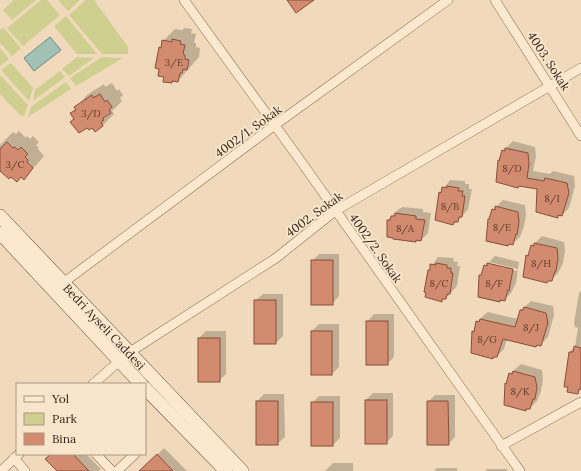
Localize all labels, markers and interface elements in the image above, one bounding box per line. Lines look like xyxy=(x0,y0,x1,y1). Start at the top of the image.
street label: 4003. Sokak xyxy=(524,29,574,94)
house number: 3/E xyxy=(165,56,183,69)
street label: 4002/1. Sokak xyxy=(212,101,285,161)
house number: 3/D xyxy=(81,107,101,120)
house number: 3/C xyxy=(6,158,24,171)
house number: 8/D xyxy=(502,162,522,175)
street label: 4002. Sokak xyxy=(283,188,346,240)
house number: 8/I xyxy=(544,192,560,205)
house number: 8/B xyxy=(441,200,459,213)
street label: 4002/2. Sokak xyxy=(346,210,406,287)
house number: 8/E xyxy=(493,221,511,234)
house number: 8/A xyxy=(396,222,415,235)
house number: 8/H xyxy=(531,257,551,270)
house number: 8/C xyxy=(430,277,448,290)
house number: 8/F xyxy=(485,277,503,290)
street label: Bedri Ayseli Caddesi xyxy=(60,280,149,372)
house number: 8/J xyxy=(523,321,539,334)
house number: 8/G xyxy=(477,333,497,346)
legend xyxy=(16,383,146,455)
house number: 8/K xyxy=(511,385,530,398)
text: Yol xyxy=(51,391,69,406)
text: Park xyxy=(52,411,78,426)
text: Bina xyxy=(52,431,76,446)

